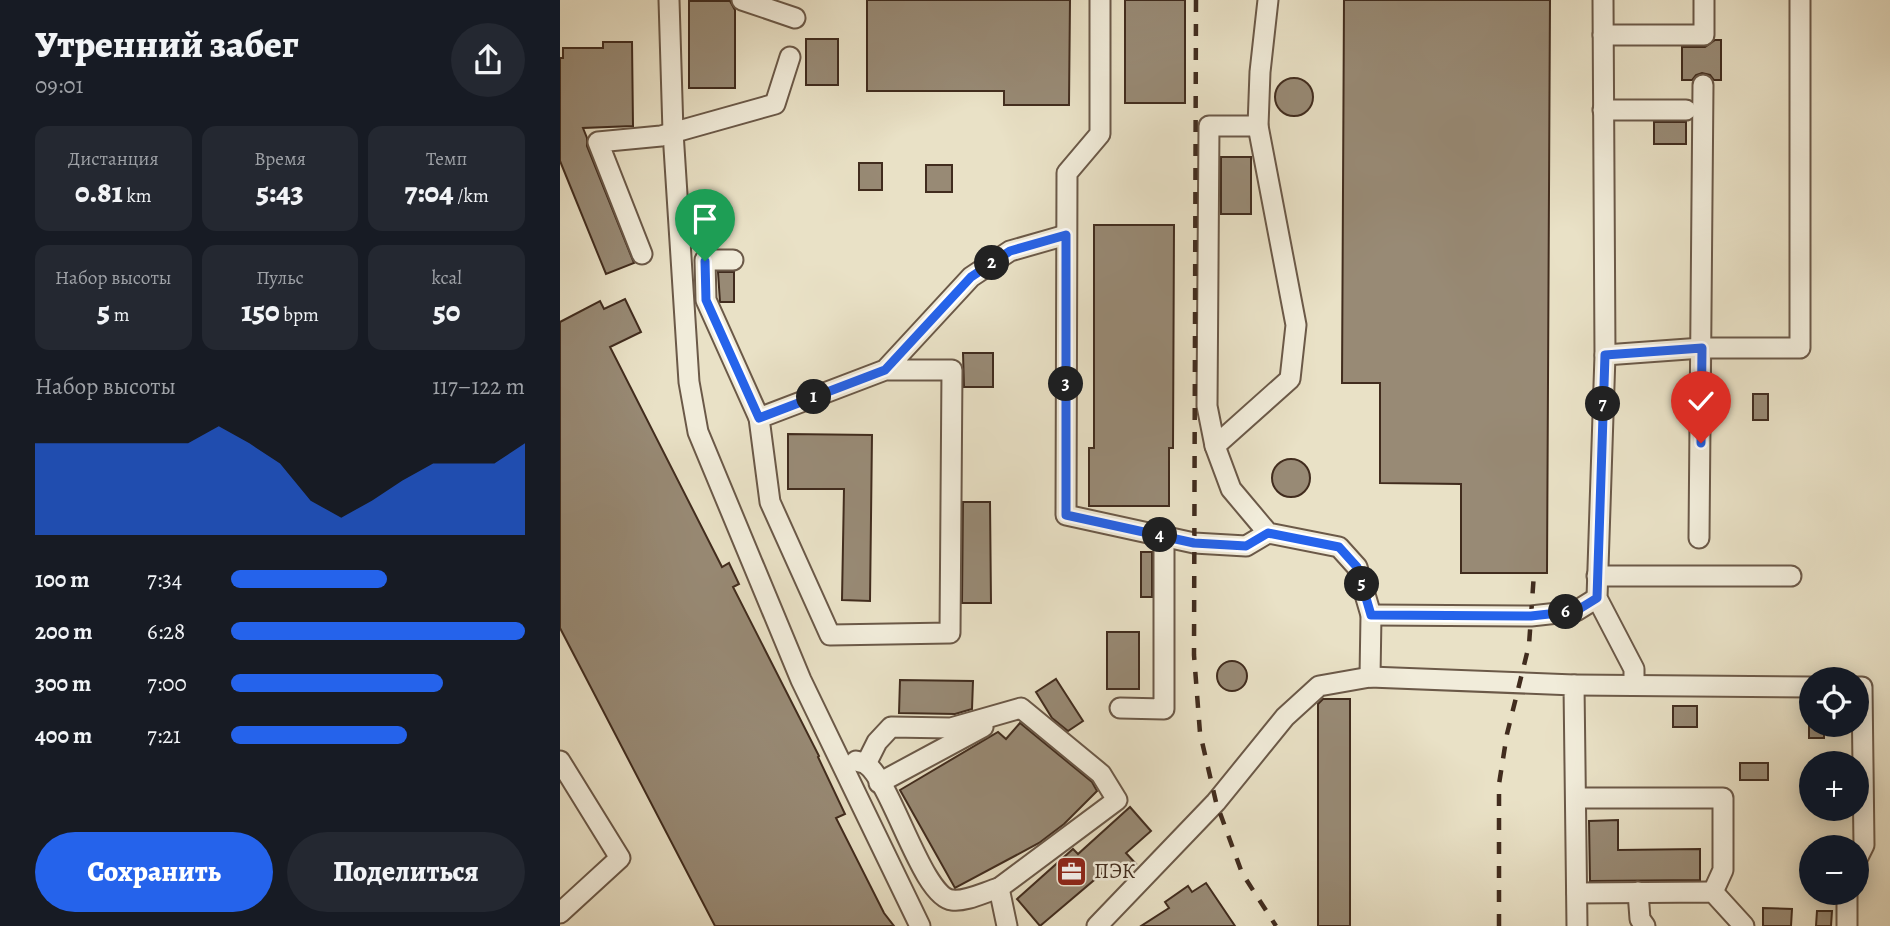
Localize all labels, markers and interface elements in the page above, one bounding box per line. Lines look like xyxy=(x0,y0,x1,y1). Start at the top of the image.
text: Утренний забег xyxy=(35,18,299,70)
button: share xyxy=(451,23,525,97)
text: 09:01 xyxy=(35,70,83,101)
text: Дистанция xyxy=(68,146,159,172)
text: Время xyxy=(254,146,306,172)
text: Темп xyxy=(426,146,467,172)
text: 0.81 xyxy=(75,172,123,212)
text: 5:43 xyxy=(256,172,304,212)
text: 7:04 xyxy=(405,172,454,212)
text: km xyxy=(123,183,152,209)
text: /km xyxy=(454,183,489,209)
pin xyxy=(675,189,735,261)
icon: arrive xyxy=(686,200,724,238)
pin: 2 xyxy=(974,246,1010,280)
text: 2 xyxy=(987,249,996,275)
text: Набор высоты xyxy=(55,265,172,291)
text: Пульс xyxy=(256,265,304,291)
text: kcal xyxy=(431,265,462,291)
text: 5 xyxy=(97,291,110,331)
text: 150 xyxy=(241,291,280,331)
text: 50 xyxy=(433,291,460,331)
text: m xyxy=(110,302,129,328)
text: bpm xyxy=(280,302,319,328)
pin: 3 xyxy=(1049,366,1084,402)
text: 3 xyxy=(1061,370,1070,396)
text: Набор высоты xyxy=(35,371,176,402)
text: 117–122 m xyxy=(432,371,525,402)
pin xyxy=(1671,371,1731,443)
pin: 1 xyxy=(796,380,832,414)
icon: check xyxy=(1682,382,1720,420)
text: 1 xyxy=(810,383,817,409)
pin: 7 xyxy=(1586,386,1620,422)
text: 7 xyxy=(1598,390,1607,416)
pin: 4 xyxy=(1142,518,1178,552)
text: 4 xyxy=(1155,521,1164,547)
text: 100 m xyxy=(35,564,90,595)
text: 7:34 xyxy=(147,564,182,595)
pin: 5 xyxy=(1344,566,1380,602)
text: 5 xyxy=(1357,570,1366,596)
pin: 6 xyxy=(1548,594,1584,630)
text: 6 xyxy=(1561,598,1570,624)
text: 200 m xyxy=(35,616,93,647)
text: 6:28 xyxy=(147,616,185,647)
map controls xyxy=(1799,667,1869,905)
button: locate xyxy=(1799,667,1869,737)
text: 300 m xyxy=(35,668,91,699)
text: 7:00 xyxy=(147,668,187,699)
text: 400 m xyxy=(35,720,92,751)
text: 7:21 xyxy=(147,720,181,751)
button: + xyxy=(1799,751,1869,821)
button: Сохранить xyxy=(35,832,273,912)
button: Поделиться xyxy=(287,832,525,912)
button: − xyxy=(1799,835,1869,905)
office icon: ПЭК xyxy=(1054,854,1088,888)
place label: ПЭК xyxy=(1094,857,1136,885)

